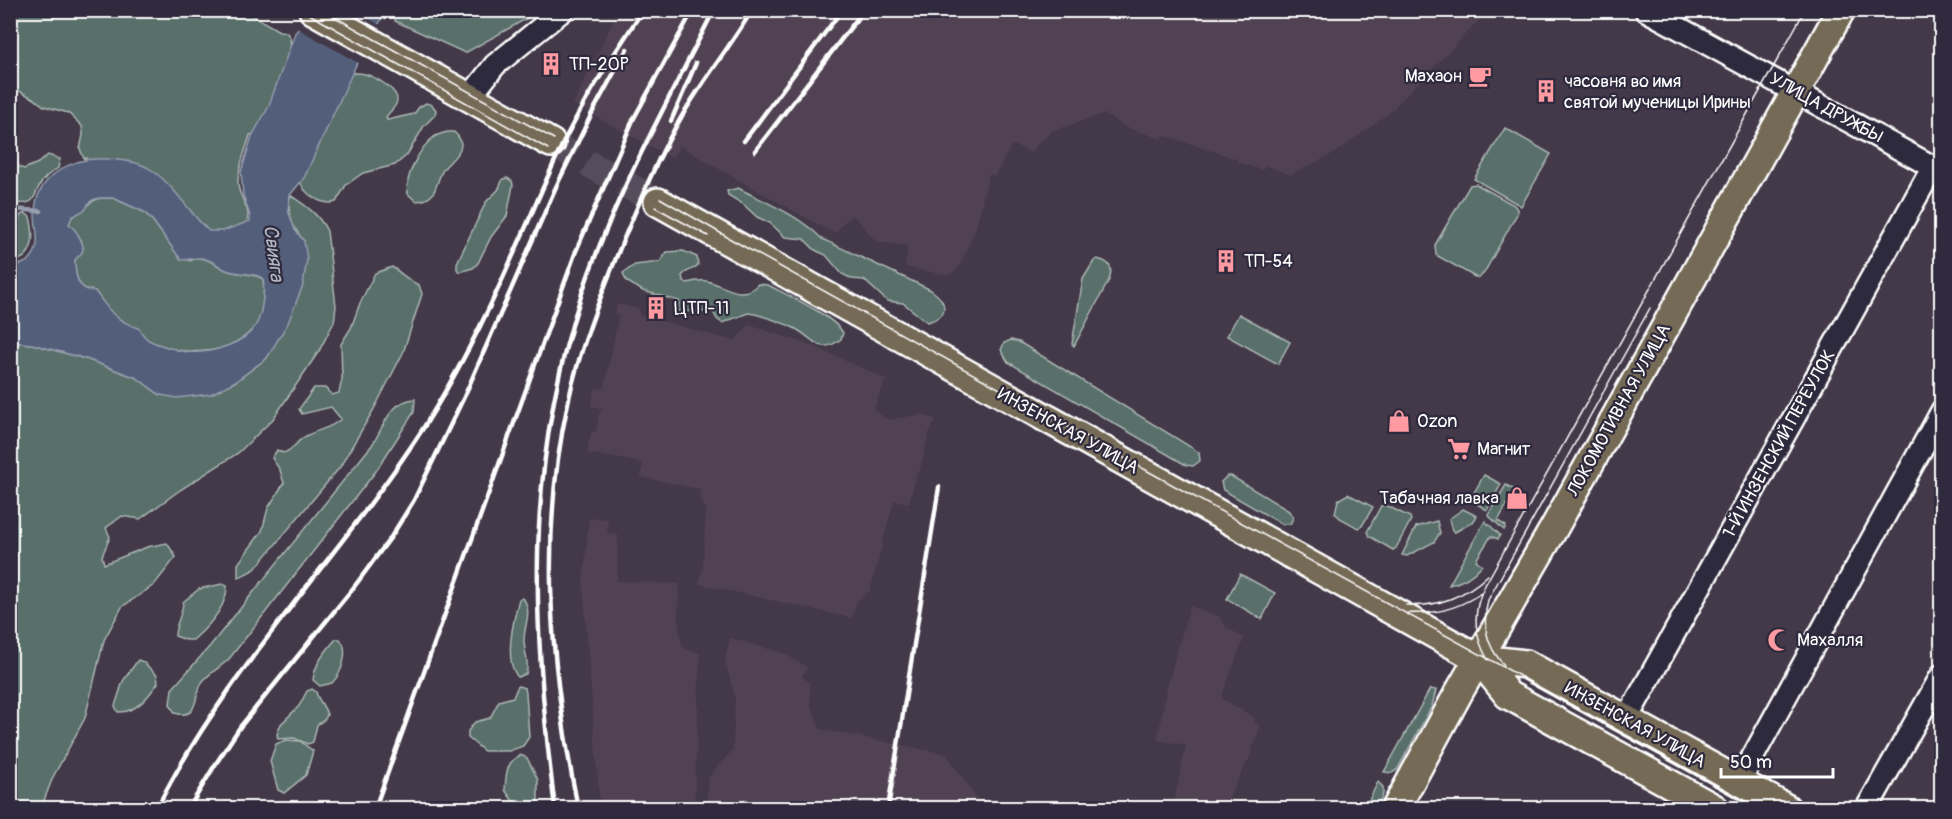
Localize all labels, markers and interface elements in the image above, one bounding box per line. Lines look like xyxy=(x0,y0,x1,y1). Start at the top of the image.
building icon: ТП-20Р xyxy=(538,51,564,77)
place label: ТП-20Р xyxy=(569,53,629,76)
cafe icon: Махаон xyxy=(1467,63,1493,89)
place label: Махаон xyxy=(1405,65,1462,88)
street label: УЛИЦА ДРУЖБЫ xyxy=(1765,67,1887,149)
place label: часовня во имя святой мученицы Ирины xyxy=(1564,70,1751,114)
building icon: часовня во имя святой мученицы Ирины xyxy=(1533,78,1559,104)
water label: Свияга xyxy=(258,223,290,284)
building icon: ТП-54 xyxy=(1213,248,1239,274)
place label: ТП-54 xyxy=(1244,250,1293,273)
building icon: ЦТП-11 xyxy=(643,295,669,321)
place label: ЦТП-11 xyxy=(674,297,729,320)
street label: ЛОКОМОТИВНАЯ УЛИЦА xyxy=(1562,319,1676,501)
street label: 1-Й ИНЗЕНСКИЙ ПЕРЕУЛОК xyxy=(1718,346,1840,542)
street label: ИНЗЕНСКАЯ УЛИЦА xyxy=(993,383,1143,480)
shop icon: Ozon xyxy=(1386,408,1412,434)
place label: Ozon xyxy=(1417,410,1457,433)
supermarket icon: Магнит xyxy=(1446,436,1472,462)
place label: Магнит xyxy=(1477,438,1530,461)
shop icon: Табачная лавка xyxy=(1504,485,1530,511)
place label: Табачная лавка xyxy=(1379,487,1499,510)
mosque icon: Махалля xyxy=(1766,627,1792,653)
place label: Махалля xyxy=(1797,629,1863,652)
street label: ИНЗЕНСКАЯ УЛИЦА xyxy=(1560,677,1710,774)
scale bar xyxy=(1721,741,1834,779)
text: 50 m xyxy=(1730,751,1772,774)

